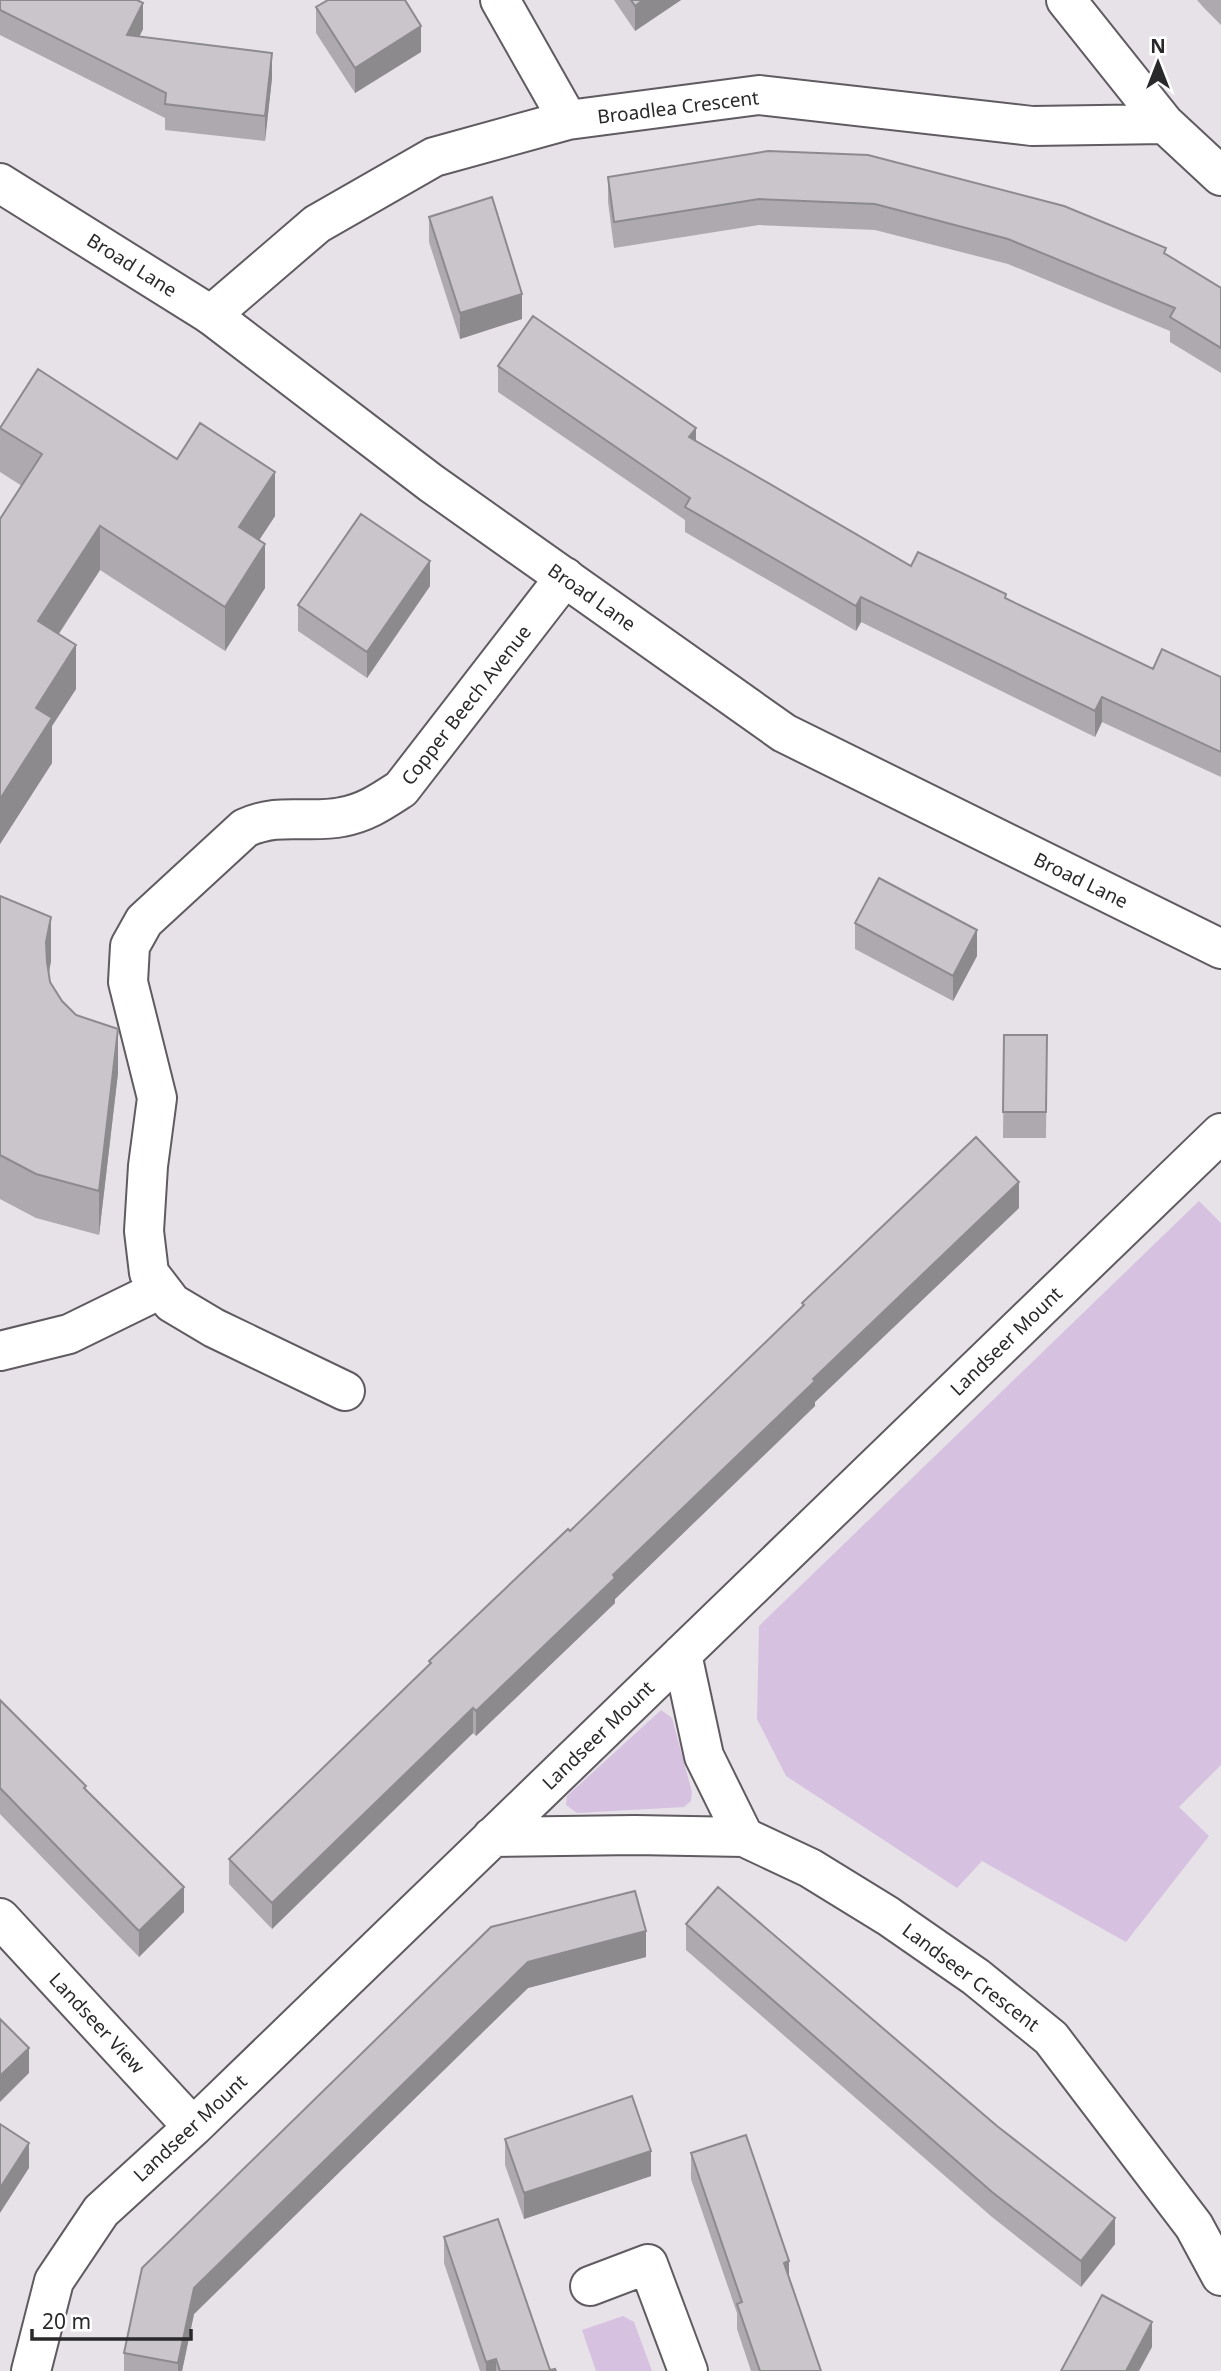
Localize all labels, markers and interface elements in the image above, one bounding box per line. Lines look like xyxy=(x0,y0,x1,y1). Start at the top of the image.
north arrow xyxy=(1123,28,1193,98)
text: N xyxy=(1150,33,1166,59)
street label: Broadlea Crescent xyxy=(596,84,760,130)
street label: Broad Lane xyxy=(82,227,182,303)
street label: Broad Lane xyxy=(543,557,641,637)
street label: Copper Beech Avenue xyxy=(395,620,537,790)
street label: Broad Lane xyxy=(1030,846,1132,914)
street label: Landseer Mount xyxy=(944,1281,1068,1401)
street label: Landseer Mount xyxy=(536,1675,660,1795)
street label: Landseer Crescent xyxy=(897,1917,1045,2037)
street label: Landseer View xyxy=(44,1967,151,2079)
street label: Landseer Mount xyxy=(128,2068,253,2187)
scale bar xyxy=(32,2298,191,2342)
text: 20 m xyxy=(42,2307,91,2335)

